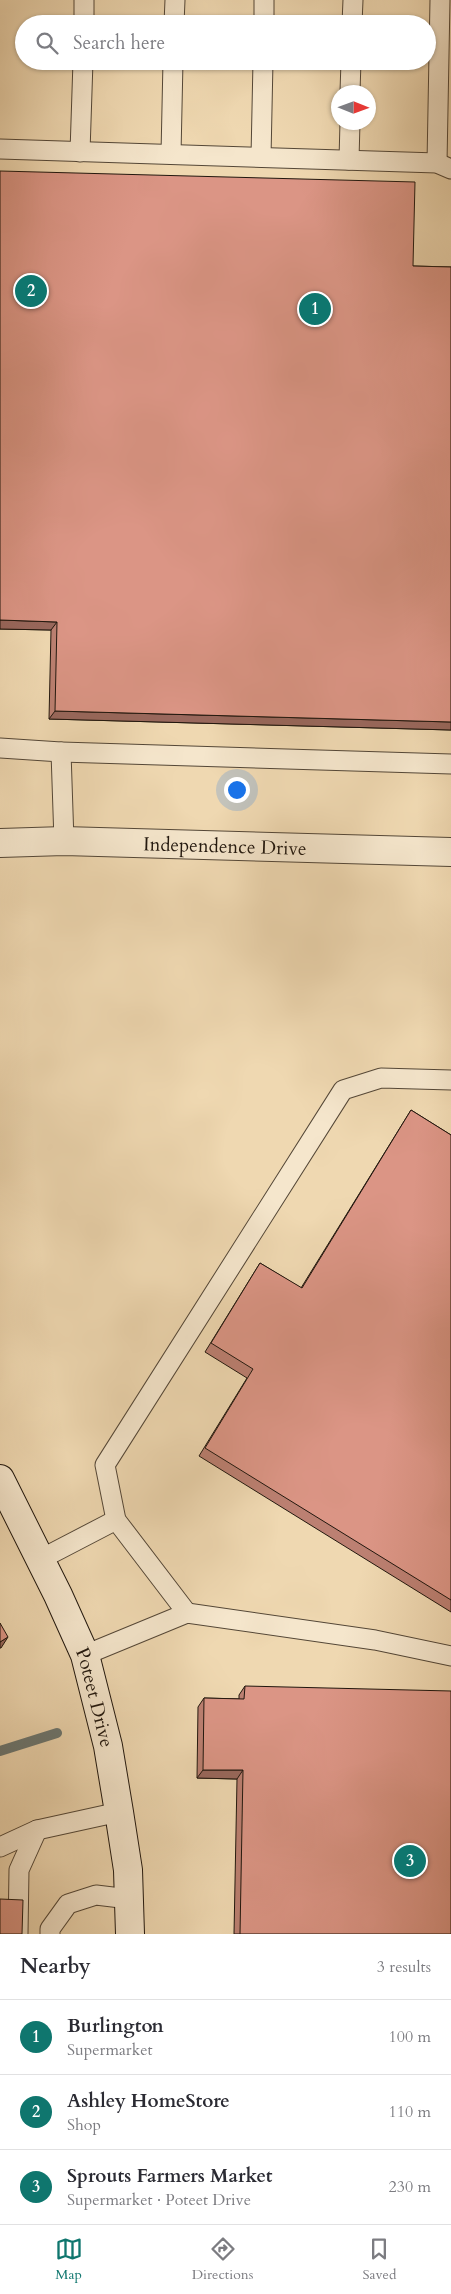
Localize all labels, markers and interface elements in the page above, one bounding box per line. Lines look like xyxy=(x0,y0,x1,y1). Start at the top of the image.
search box xyxy=(15,15,436,70)
icon: search xyxy=(33,29,61,57)
text: Search here xyxy=(73,30,165,56)
north arrow xyxy=(331,85,376,130)
pin: 2 xyxy=(15,272,47,310)
pin: 1 xyxy=(299,290,331,328)
your location xyxy=(224,777,250,803)
street label: Independence Drive xyxy=(143,831,307,862)
street label: Poteet Drive xyxy=(69,1643,120,1750)
pin: 3 xyxy=(394,1842,426,1880)
text: Nearby xyxy=(20,1952,91,1981)
text: 3 results xyxy=(377,1956,431,1978)
text: Burlington xyxy=(67,2013,164,2039)
text: 1 xyxy=(32,2026,40,2048)
text: 100 m xyxy=(389,2026,431,2048)
text: Supermarket xyxy=(67,2039,153,2061)
text: Ashley HomeStore xyxy=(67,2088,230,2114)
text: 2 xyxy=(32,2101,40,2123)
text: 110 m xyxy=(389,2101,431,2123)
text: Shop xyxy=(67,2114,101,2136)
text: Sprouts Farmers Market xyxy=(67,2163,273,2189)
text: 3 xyxy=(32,2176,40,2198)
text: 230 m xyxy=(389,2176,431,2198)
text: Supermarket · Poteet Drive xyxy=(67,2189,251,2211)
tab: Map xyxy=(55,2235,83,2284)
tab: Directions xyxy=(192,2235,253,2284)
tab: Saved xyxy=(362,2235,396,2284)

